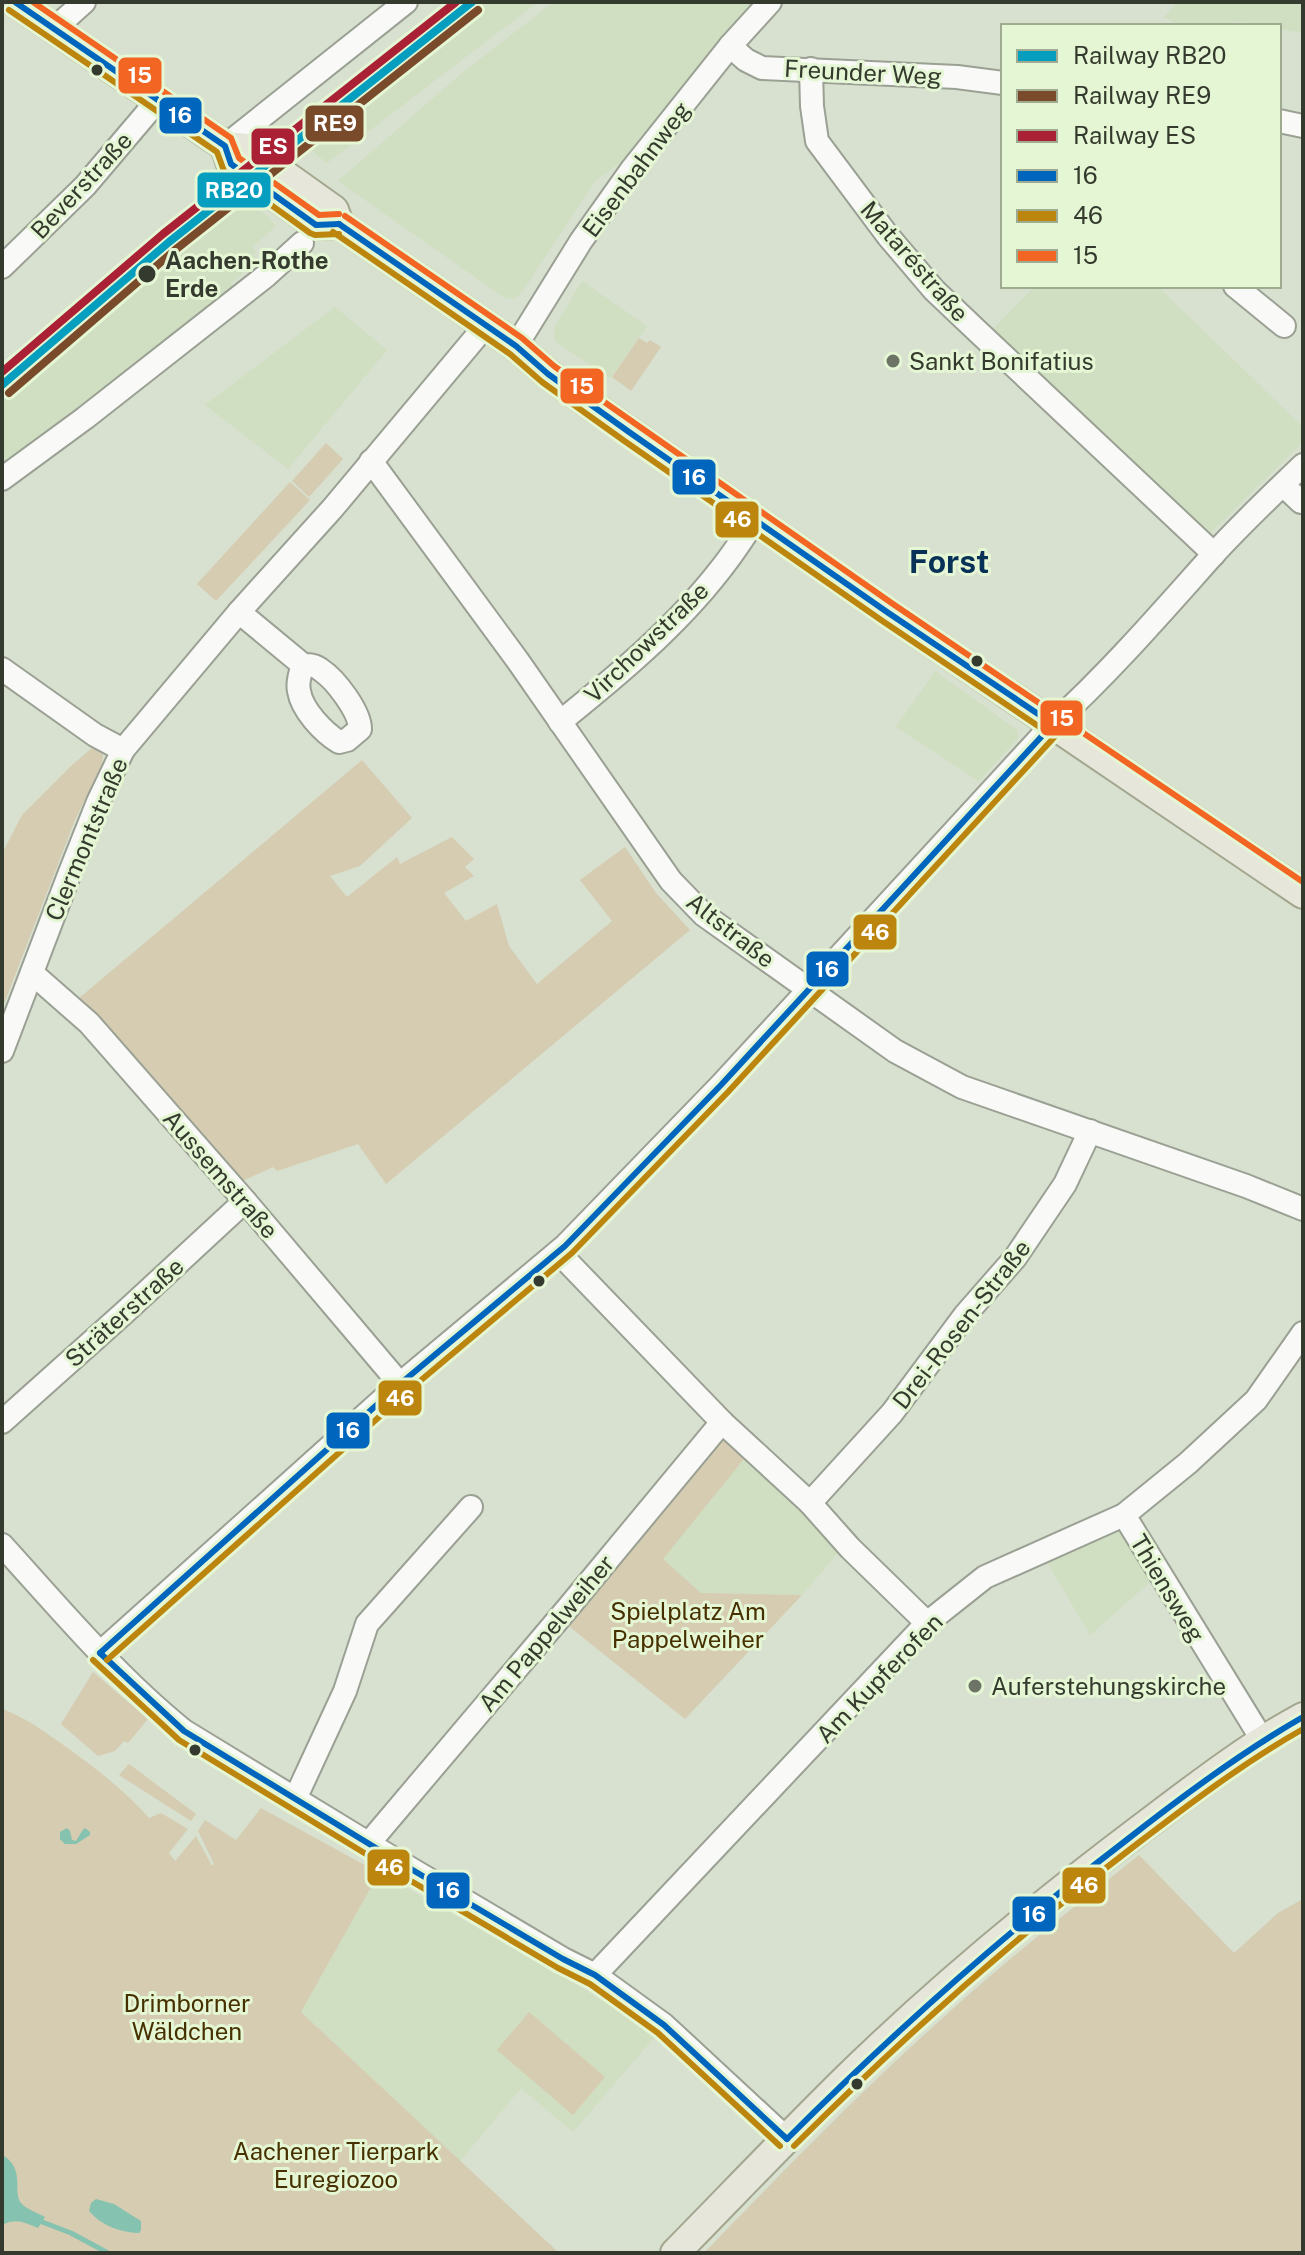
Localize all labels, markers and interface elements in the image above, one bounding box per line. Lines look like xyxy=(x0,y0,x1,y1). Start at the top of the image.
legend xyxy=(1001,24,1281,288)
text: Railway RB20 xyxy=(1073,41,1226,69)
street label: Freunder Weg xyxy=(783,54,943,90)
line badge: 15 xyxy=(117,56,163,95)
unlabelled marker xyxy=(89,62,105,78)
text: 15 xyxy=(128,62,152,88)
text: Railway RE9 xyxy=(1073,81,1211,109)
line badge: 16 xyxy=(158,96,203,135)
street label: Eisenbahnweg xyxy=(576,96,696,242)
text: 16 xyxy=(168,102,192,128)
line badge: RE9 xyxy=(304,104,365,143)
text: RE9 xyxy=(313,110,357,136)
text: Railway ES xyxy=(1073,121,1196,149)
street label: Beverstraße xyxy=(25,126,137,244)
line badge: ES xyxy=(250,127,296,166)
text: ES xyxy=(258,133,288,159)
text: 16 xyxy=(1073,161,1098,189)
line badge: RB20 xyxy=(196,171,272,209)
text: RB20 xyxy=(205,177,263,203)
street label: Mataréstraße xyxy=(855,195,975,327)
text: 46 xyxy=(1073,201,1103,229)
text: 15 xyxy=(1073,241,1098,269)
place label: Aachen-Rothe Erde xyxy=(165,246,329,302)
marker: Aachen-Rothe Erde xyxy=(136,263,158,285)
place label: Sankt Bonifatius xyxy=(909,347,1094,375)
marker: Sankt Bonifatius xyxy=(884,352,902,370)
line badge: 15 xyxy=(559,367,605,405)
text: 15 xyxy=(570,373,594,399)
line badge: 16 xyxy=(671,458,717,496)
text: 16 xyxy=(682,464,706,490)
line badge: 46 xyxy=(714,500,760,539)
text: 46 xyxy=(723,506,751,532)
district label: Forst xyxy=(909,543,989,580)
street label: Virchowstraße xyxy=(578,576,714,708)
unlabelled marker xyxy=(969,653,985,669)
line badge: 15 xyxy=(1039,699,1084,737)
text: 15 xyxy=(1050,705,1074,731)
street label: Clermontstraße xyxy=(39,753,133,925)
street label: Altstraße xyxy=(681,887,781,973)
line badge: 46 xyxy=(852,913,898,951)
text: 46 xyxy=(861,919,889,945)
line badge: 16 xyxy=(805,950,850,988)
text: 16 xyxy=(815,956,839,982)
street label: Aussemstraße xyxy=(158,1104,284,1244)
street label: Drei-Rosen-Straße xyxy=(886,1234,1036,1414)
street label: Sträterstraße xyxy=(59,1252,189,1372)
unlabelled marker xyxy=(531,1273,547,1289)
line badge: 46 xyxy=(377,1379,423,1417)
text: 46 xyxy=(386,1385,414,1411)
line badge: 16 xyxy=(325,1411,371,1450)
text: 16 xyxy=(336,1417,360,1443)
street label: Thiensweg xyxy=(1125,1529,1211,1647)
street label: Am Pappelweiher xyxy=(472,1549,620,1717)
park label: Spielplatz Am Pappelweiher xyxy=(610,1597,766,1653)
street label: Am Kupferofen xyxy=(810,1607,948,1749)
place label: Auferstehungskirche xyxy=(991,1672,1226,1700)
marker: Auferstehungskirche xyxy=(966,1677,984,1695)
unlabelled marker xyxy=(187,1742,203,1758)
line badge: 46 xyxy=(366,1848,411,1887)
text: 46 xyxy=(375,1854,403,1880)
line badge: 46 xyxy=(1061,1866,1107,1905)
line badge: 16 xyxy=(425,1871,471,1910)
text: 46 xyxy=(1070,1872,1098,1898)
text: 16 xyxy=(436,1877,460,1903)
line badge: 16 xyxy=(1011,1895,1057,1933)
text: 16 xyxy=(1022,1901,1046,1927)
park label: Drimborner Wäldchen xyxy=(124,1989,251,2045)
unlabelled marker xyxy=(849,2076,865,2092)
park label: Aachener Tierpark Euregiozoo xyxy=(233,2137,439,2193)

